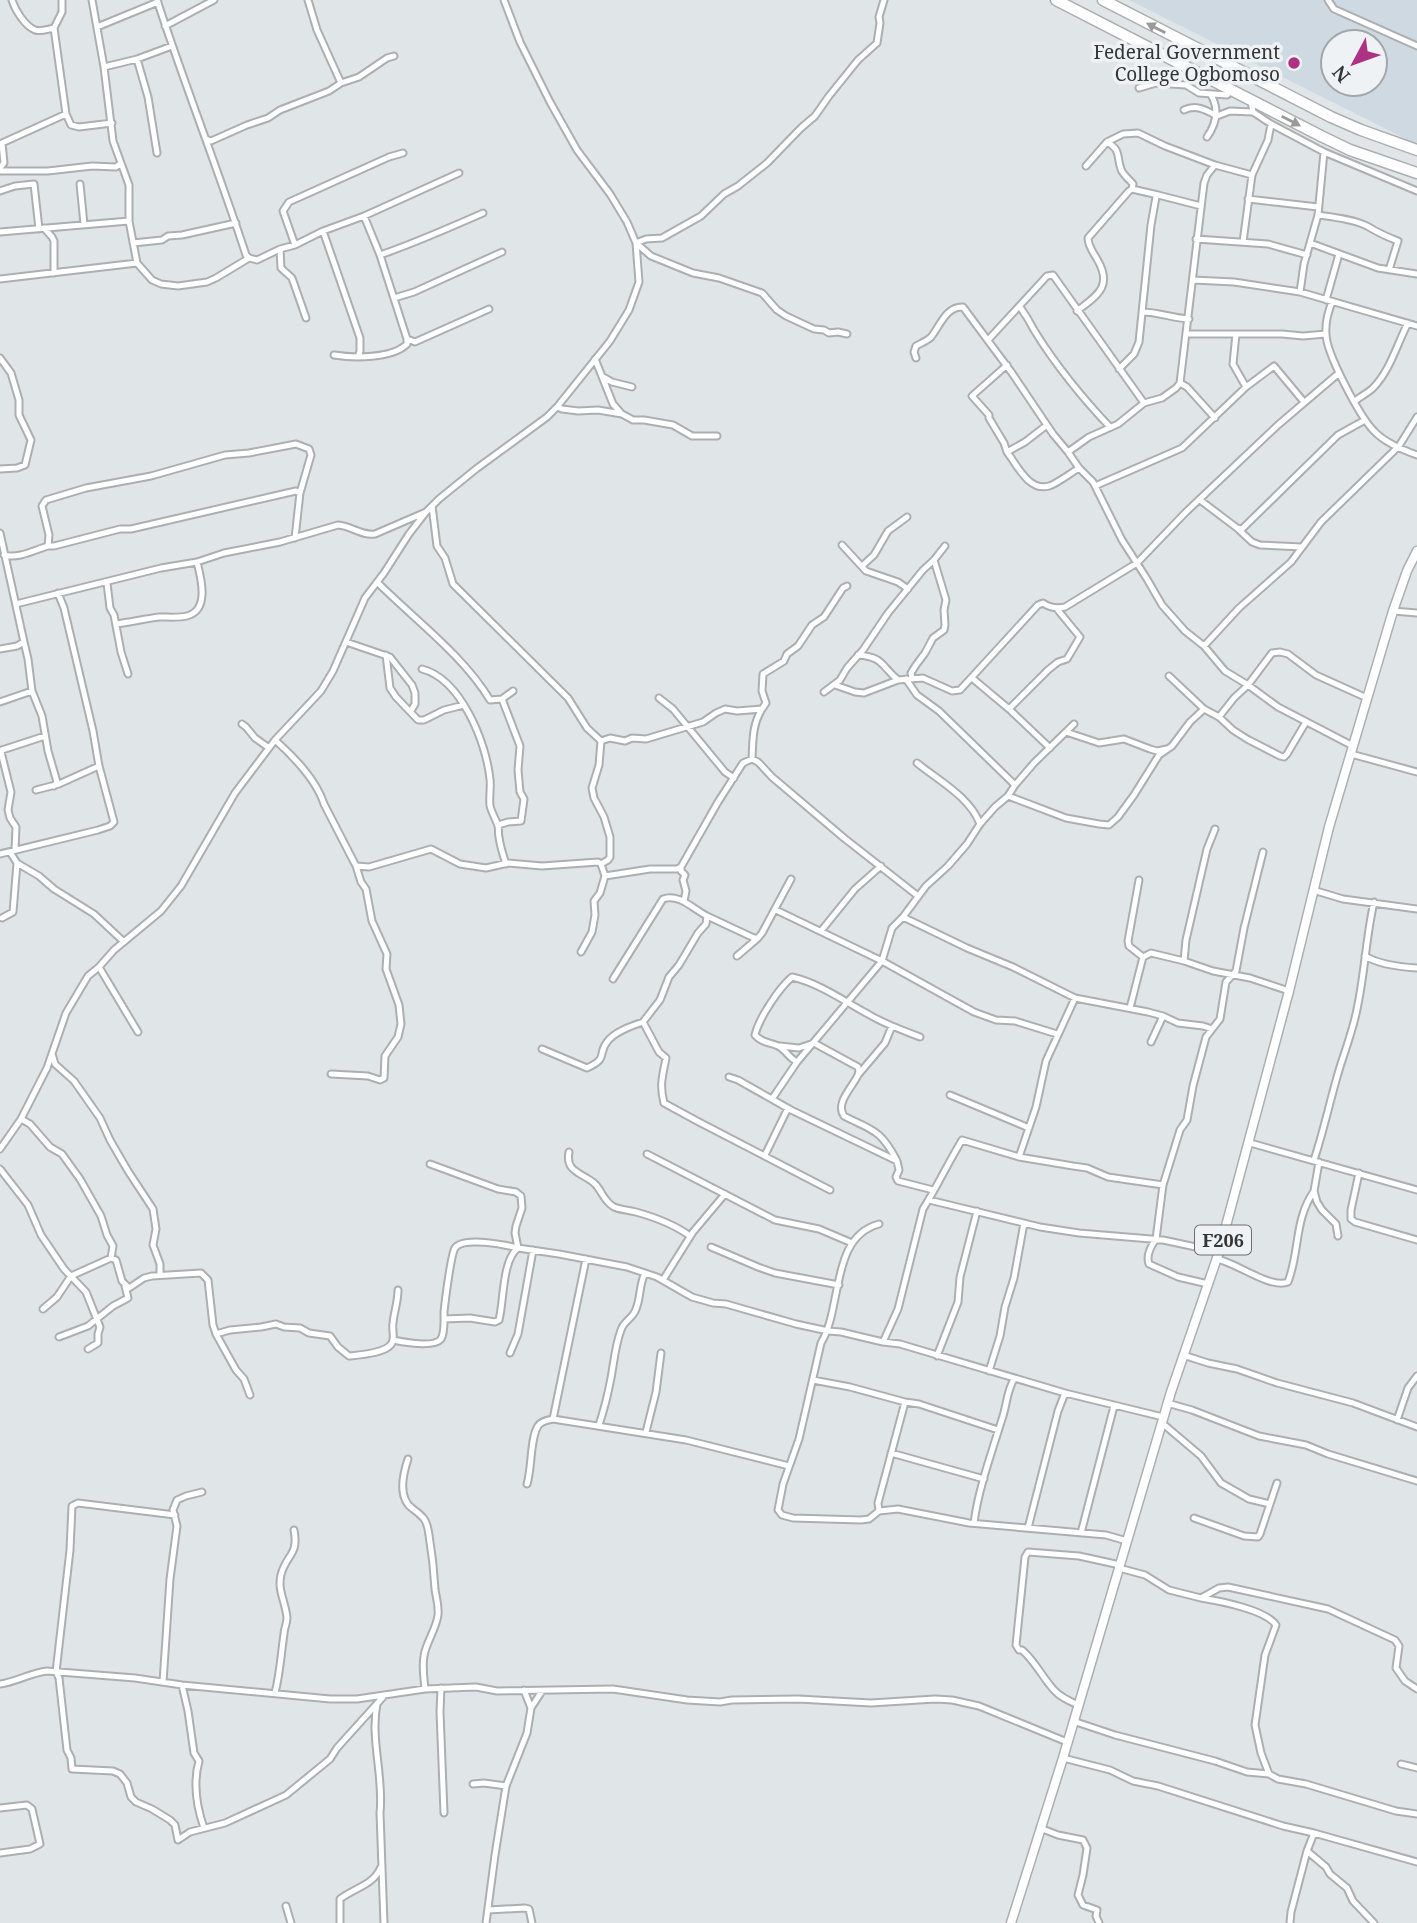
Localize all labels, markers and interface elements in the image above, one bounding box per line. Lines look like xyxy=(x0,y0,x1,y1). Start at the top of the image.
one-way arrow xyxy=(1146,22,1166,33)
north arrow xyxy=(1319,28,1389,98)
place label: Federal Government College Ogbomoso xyxy=(1093,39,1280,87)
marker: Federal Government College Ogbomoso xyxy=(1286,55,1302,71)
text: N xyxy=(1326,60,1356,88)
one-way arrow xyxy=(1281,115,1301,127)
road number: F206 xyxy=(1195,1226,1251,1254)

